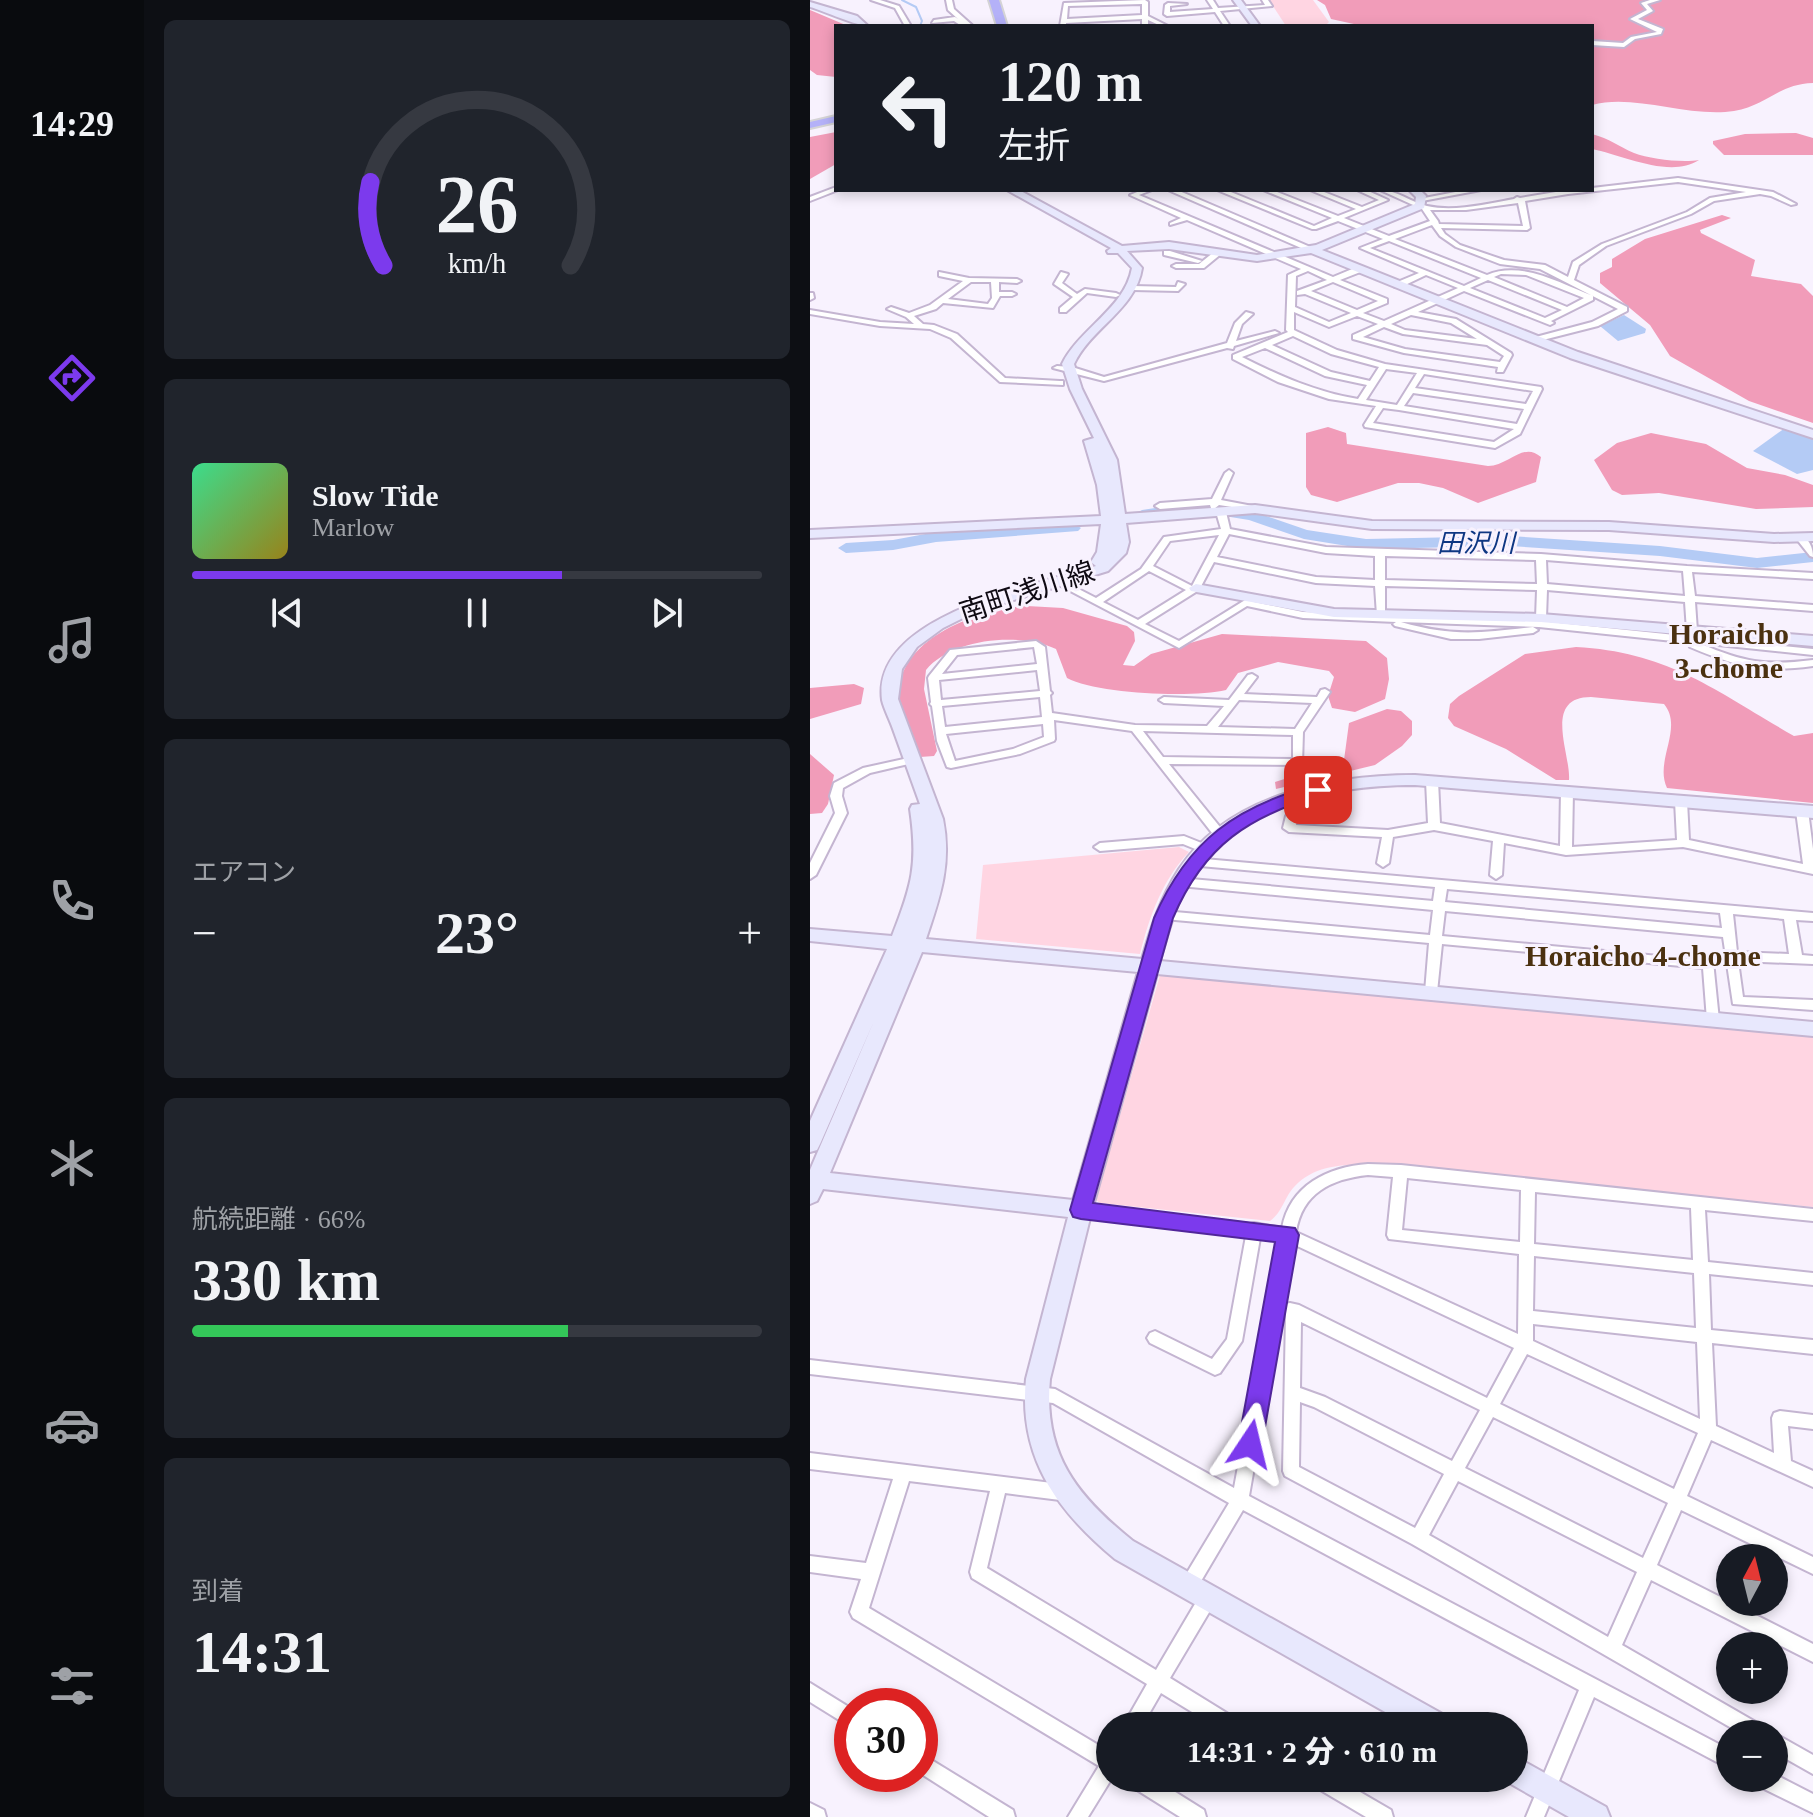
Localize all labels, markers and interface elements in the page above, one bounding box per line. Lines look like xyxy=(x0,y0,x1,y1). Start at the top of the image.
text: 120 m xyxy=(998,51,1143,113)
icon: left xyxy=(866,56,970,160)
text: 14:29 xyxy=(30,104,114,144)
text: 左折 xyxy=(998,126,1070,166)
text: 26 xyxy=(435,157,519,249)
text: km/h xyxy=(448,248,506,279)
icon: directions xyxy=(44,350,100,406)
text: Slow Tide xyxy=(312,479,438,512)
text: Marlow xyxy=(312,513,394,542)
water label: 田沢川 xyxy=(1437,529,1518,558)
street label: 南町浅川線 xyxy=(956,556,1098,628)
icon: previous xyxy=(265,591,309,635)
icon: pause xyxy=(455,591,499,635)
icon: next xyxy=(645,591,689,635)
icon: music xyxy=(44,612,100,668)
district label: Horaicho 3-chome xyxy=(1669,617,1789,684)
pin xyxy=(1284,756,1352,824)
icon: arrive xyxy=(1296,768,1340,812)
text: エアコン xyxy=(192,858,296,887)
icon: phone xyxy=(44,873,100,929)
text: 23° xyxy=(435,900,519,966)
text: − xyxy=(192,909,217,958)
text: + xyxy=(737,909,762,958)
district label: Horaicho 4-chome xyxy=(1525,939,1761,972)
icon: climate xyxy=(44,1135,100,1191)
text: 航続距離 · 66% xyxy=(192,1205,365,1234)
text: 330 km xyxy=(192,1247,380,1313)
icon: car xyxy=(44,1397,100,1453)
position arrow xyxy=(1208,1402,1292,1486)
north arrow xyxy=(1716,1544,1788,1616)
map controls xyxy=(1716,1544,1788,1792)
text: 到着 xyxy=(192,1577,244,1606)
text: 14:31 xyxy=(192,1619,332,1685)
button: + xyxy=(1716,1632,1788,1704)
icon: filters xyxy=(44,1658,100,1714)
speed limit sign: 30 xyxy=(834,1688,938,1792)
button: − xyxy=(1716,1720,1788,1792)
text: 14:31 · 2 分 · 610 m xyxy=(1187,1735,1437,1768)

